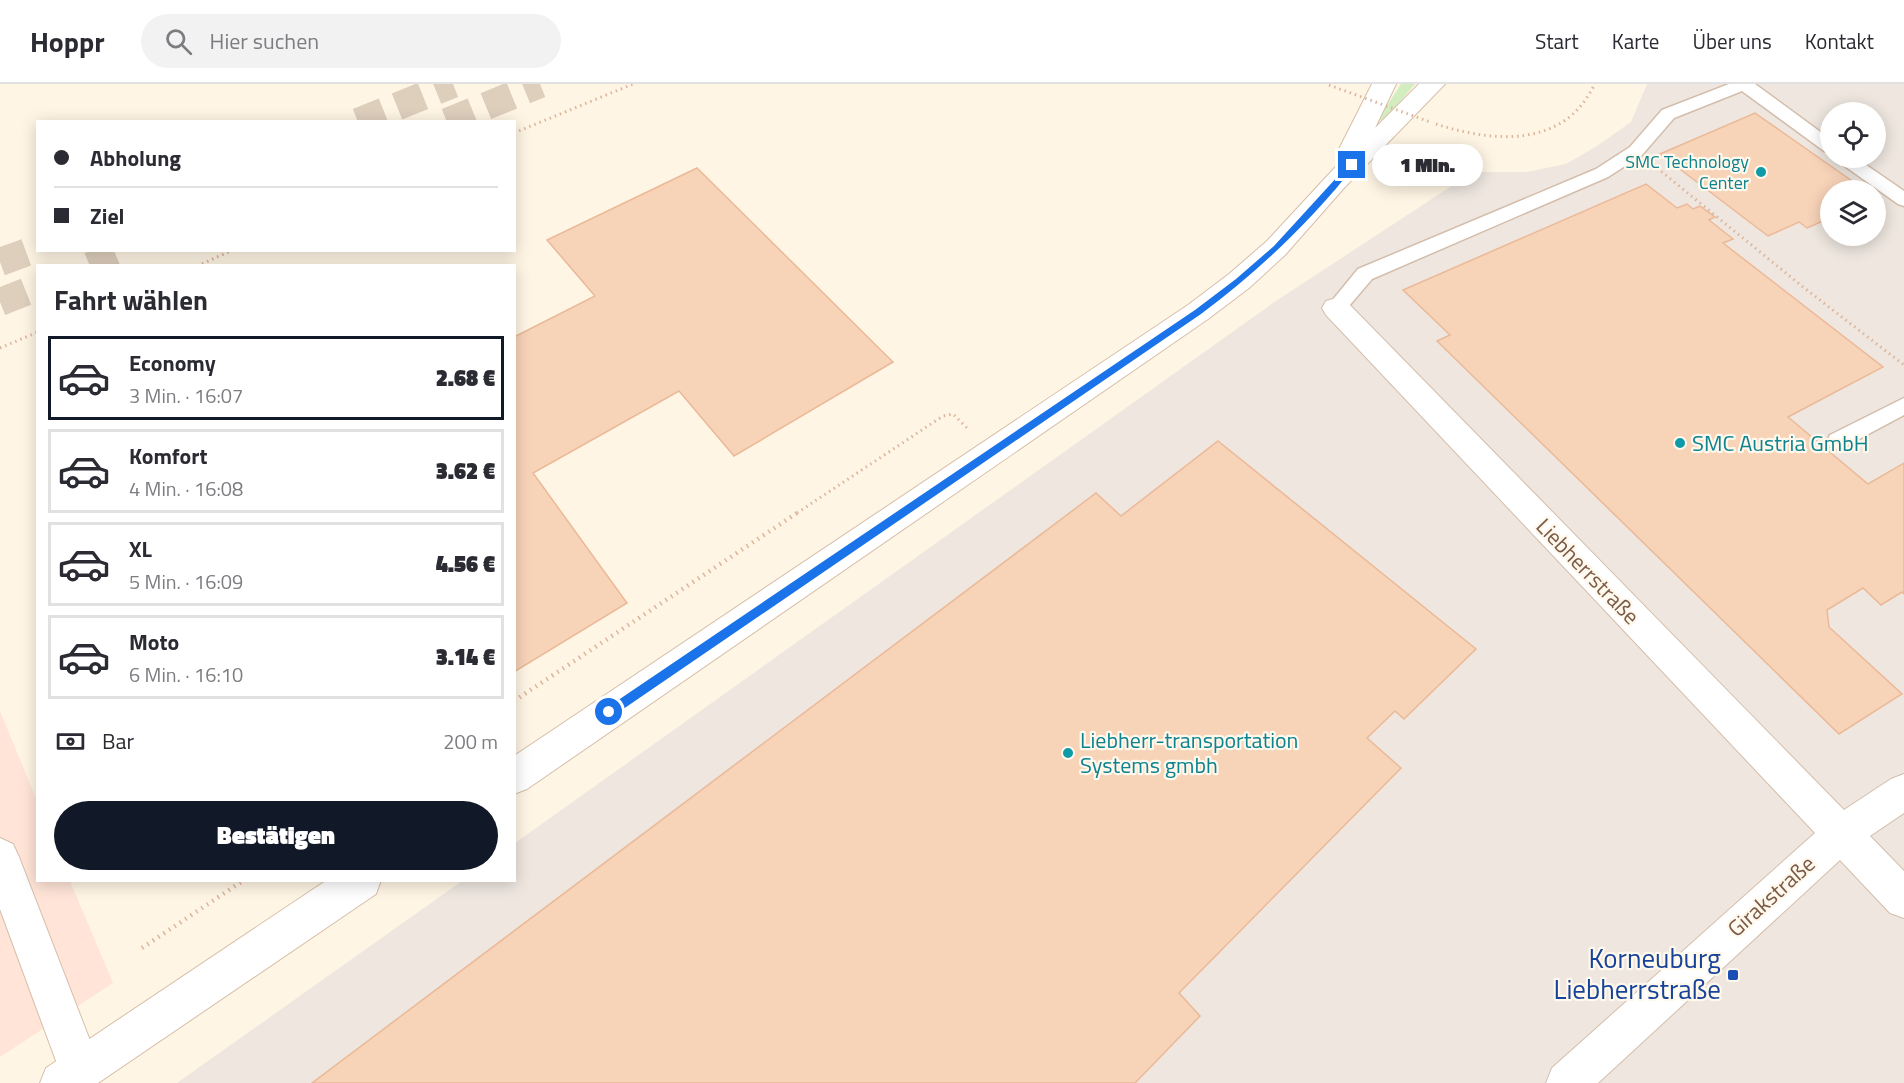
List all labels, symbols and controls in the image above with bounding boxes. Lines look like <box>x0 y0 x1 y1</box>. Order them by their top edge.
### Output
search box <box>141 14 561 68</box>
text: Hoppr <box>30 20 105 63</box>
text: Hier suchen <box>210 24 319 58</box>
icon: search <box>162 25 195 58</box>
text: Start <box>1535 25 1579 57</box>
text: Karte <box>1612 25 1659 57</box>
text: Über uns <box>1692 25 1772 57</box>
text: Kontakt <box>1805 25 1874 57</box>
map controls <box>1820 102 1886 246</box>
button: locate <box>1820 102 1886 168</box>
text: Abholung <box>90 141 181 175</box>
callout: 1 Min. <box>1373 144 1484 186</box>
place label: SMC Technology Center <box>1625 148 1749 196</box>
text: 1 Min. <box>1400 149 1455 180</box>
route end <box>1338 151 1365 178</box>
marker: SMC Technology Center <box>1754 165 1768 179</box>
button: layers <box>1820 180 1886 246</box>
text: Ziel <box>90 199 125 233</box>
text: Fahrt wählen <box>54 279 208 320</box>
text: Economy <box>129 346 216 380</box>
icon: car <box>57 351 111 405</box>
text: 2.68 € <box>436 361 495 395</box>
text: 3 Min. · 16:07 <box>129 380 243 411</box>
place label: SMC Austria GmbH <box>1692 426 1869 460</box>
marker: SMC Austria GmbH <box>1673 436 1687 450</box>
text: Komfort <box>129 439 208 473</box>
icon: car <box>57 444 111 498</box>
text: 3.62 € <box>436 454 495 488</box>
text: 4 Min. · 16:08 <box>129 473 243 504</box>
street label: Liebherrstraße <box>1528 510 1648 632</box>
text: XL <box>129 532 152 566</box>
icon: car <box>57 537 111 591</box>
text: 4.56 € <box>436 547 495 581</box>
text: 5 Min. · 16:09 <box>129 566 243 597</box>
text: Moto <box>129 625 179 659</box>
icon: car <box>57 630 111 684</box>
text: 3.14 € <box>436 640 495 674</box>
text: 6 Min. · 16:10 <box>129 659 243 690</box>
route start <box>595 698 622 725</box>
place label: Liebherr-transportation Systems gmbh <box>1080 723 1298 782</box>
text: Bar <box>102 724 134 758</box>
icon: cash <box>54 725 87 758</box>
text: 200 m <box>443 726 498 757</box>
marker: Liebherr-transportation Systems gmbh <box>1061 746 1075 760</box>
button: Bestätigen <box>54 801 498 870</box>
street label: Girakstraße <box>1720 847 1822 945</box>
place label: Korneuburg Liebherrstraße <box>1553 937 1721 1009</box>
marker: Korneuburg Liebherrstraße <box>1726 968 1740 982</box>

